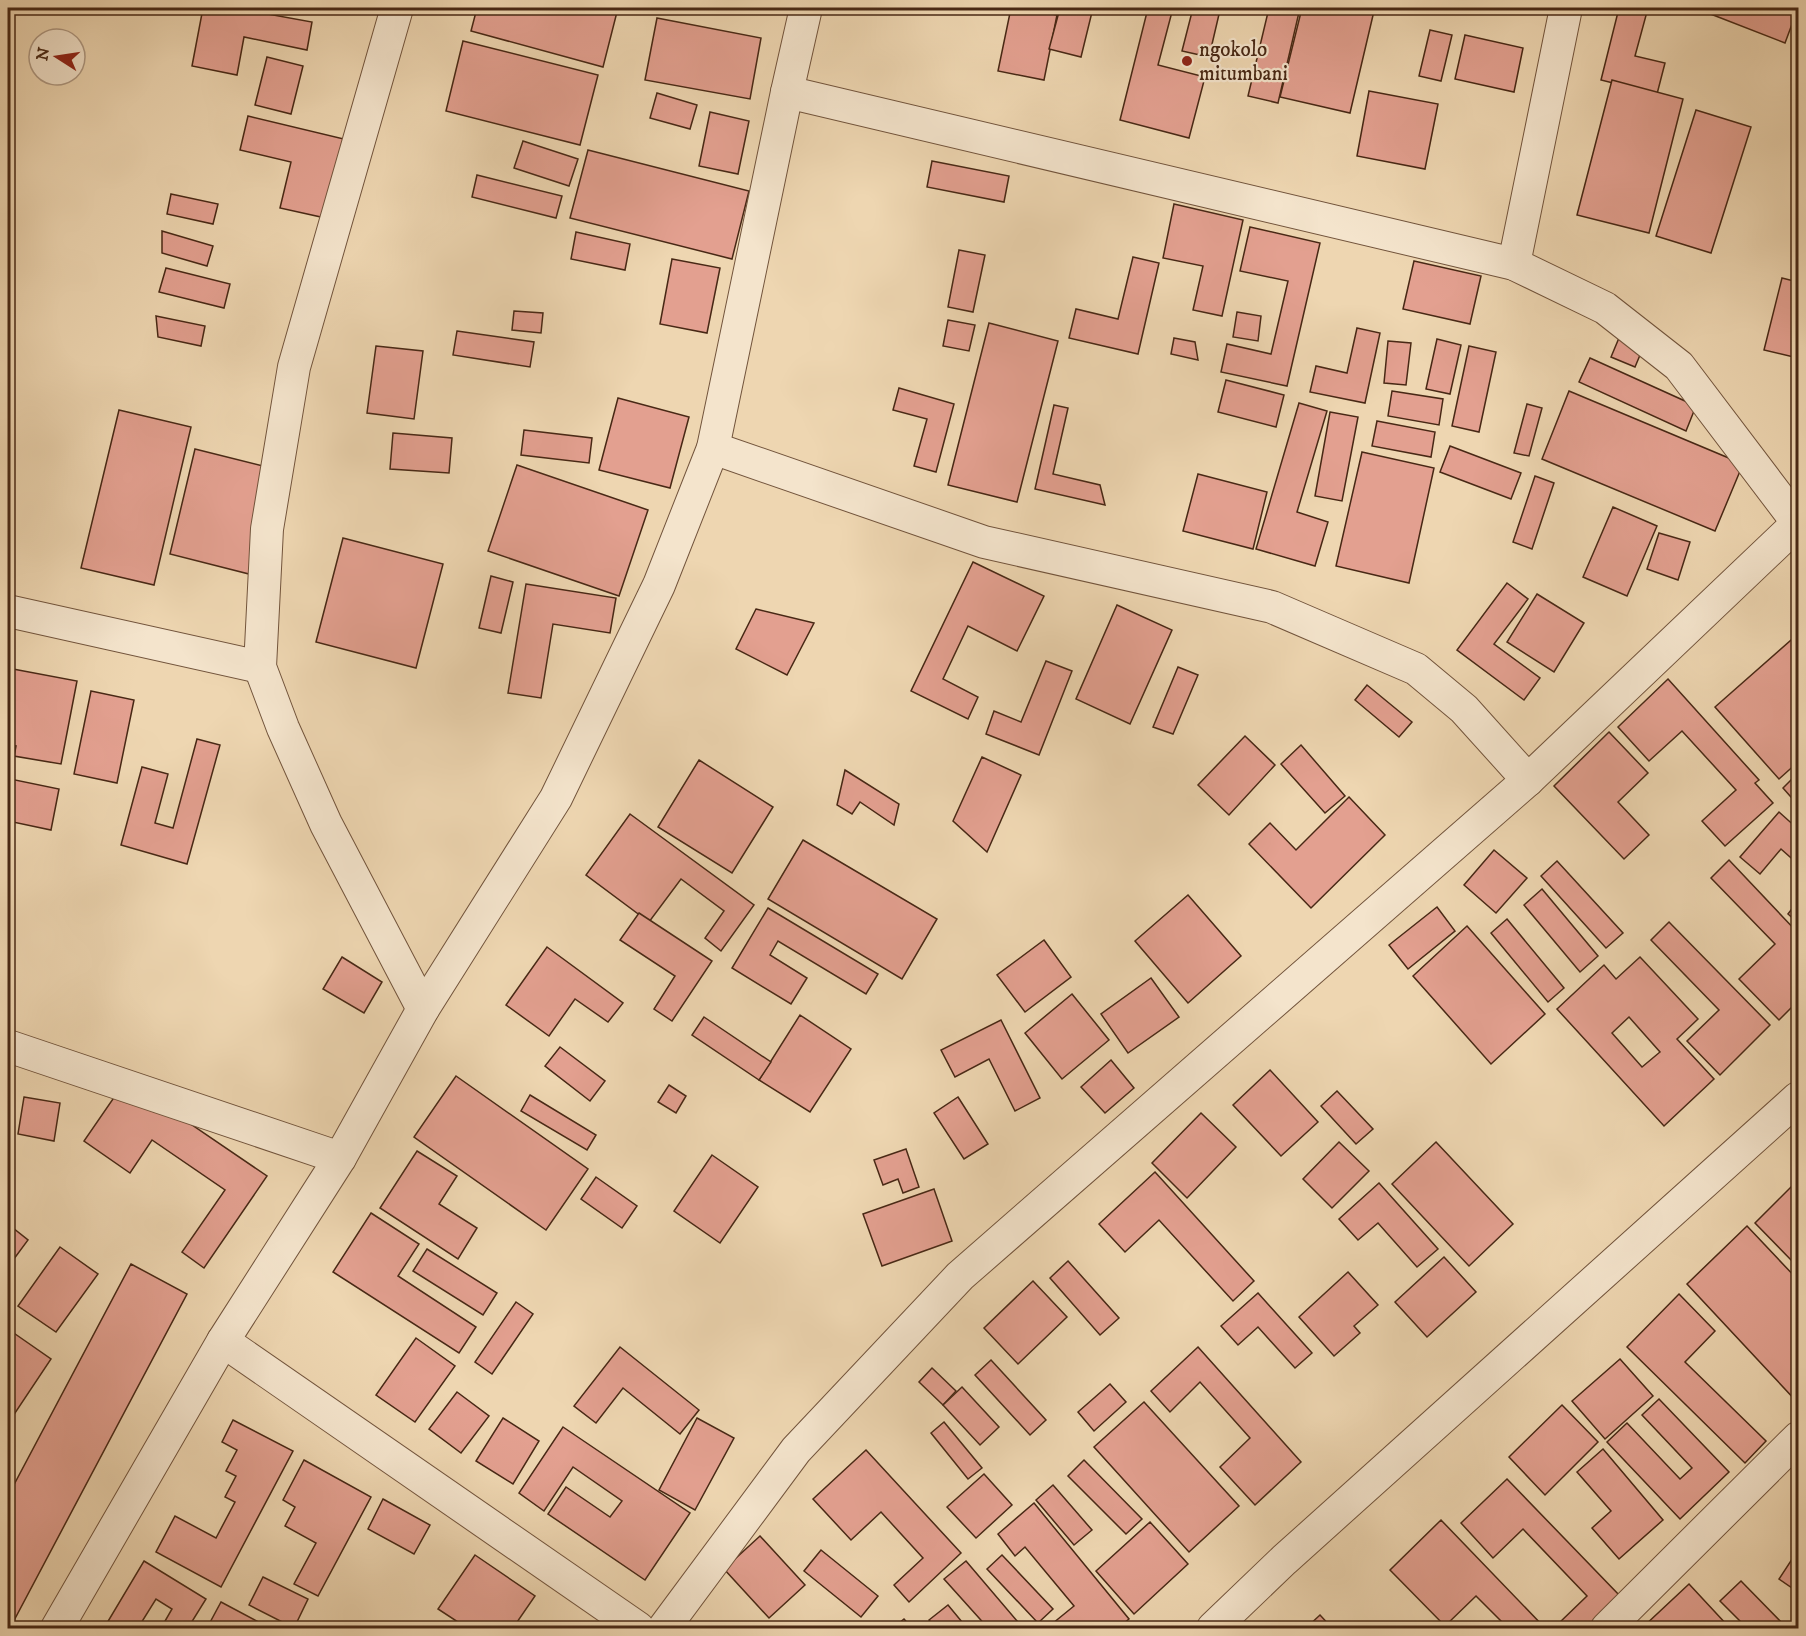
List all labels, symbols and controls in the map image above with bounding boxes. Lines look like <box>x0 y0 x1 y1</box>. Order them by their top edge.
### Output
north arrow <box>27 27 87 87</box>
place label: ngokolo mitumbani <box>1199 37 1288 87</box>
text: N <box>32 46 54 63</box>
marker: ngokolo mitumbani <box>1180 54 1194 68</box>

